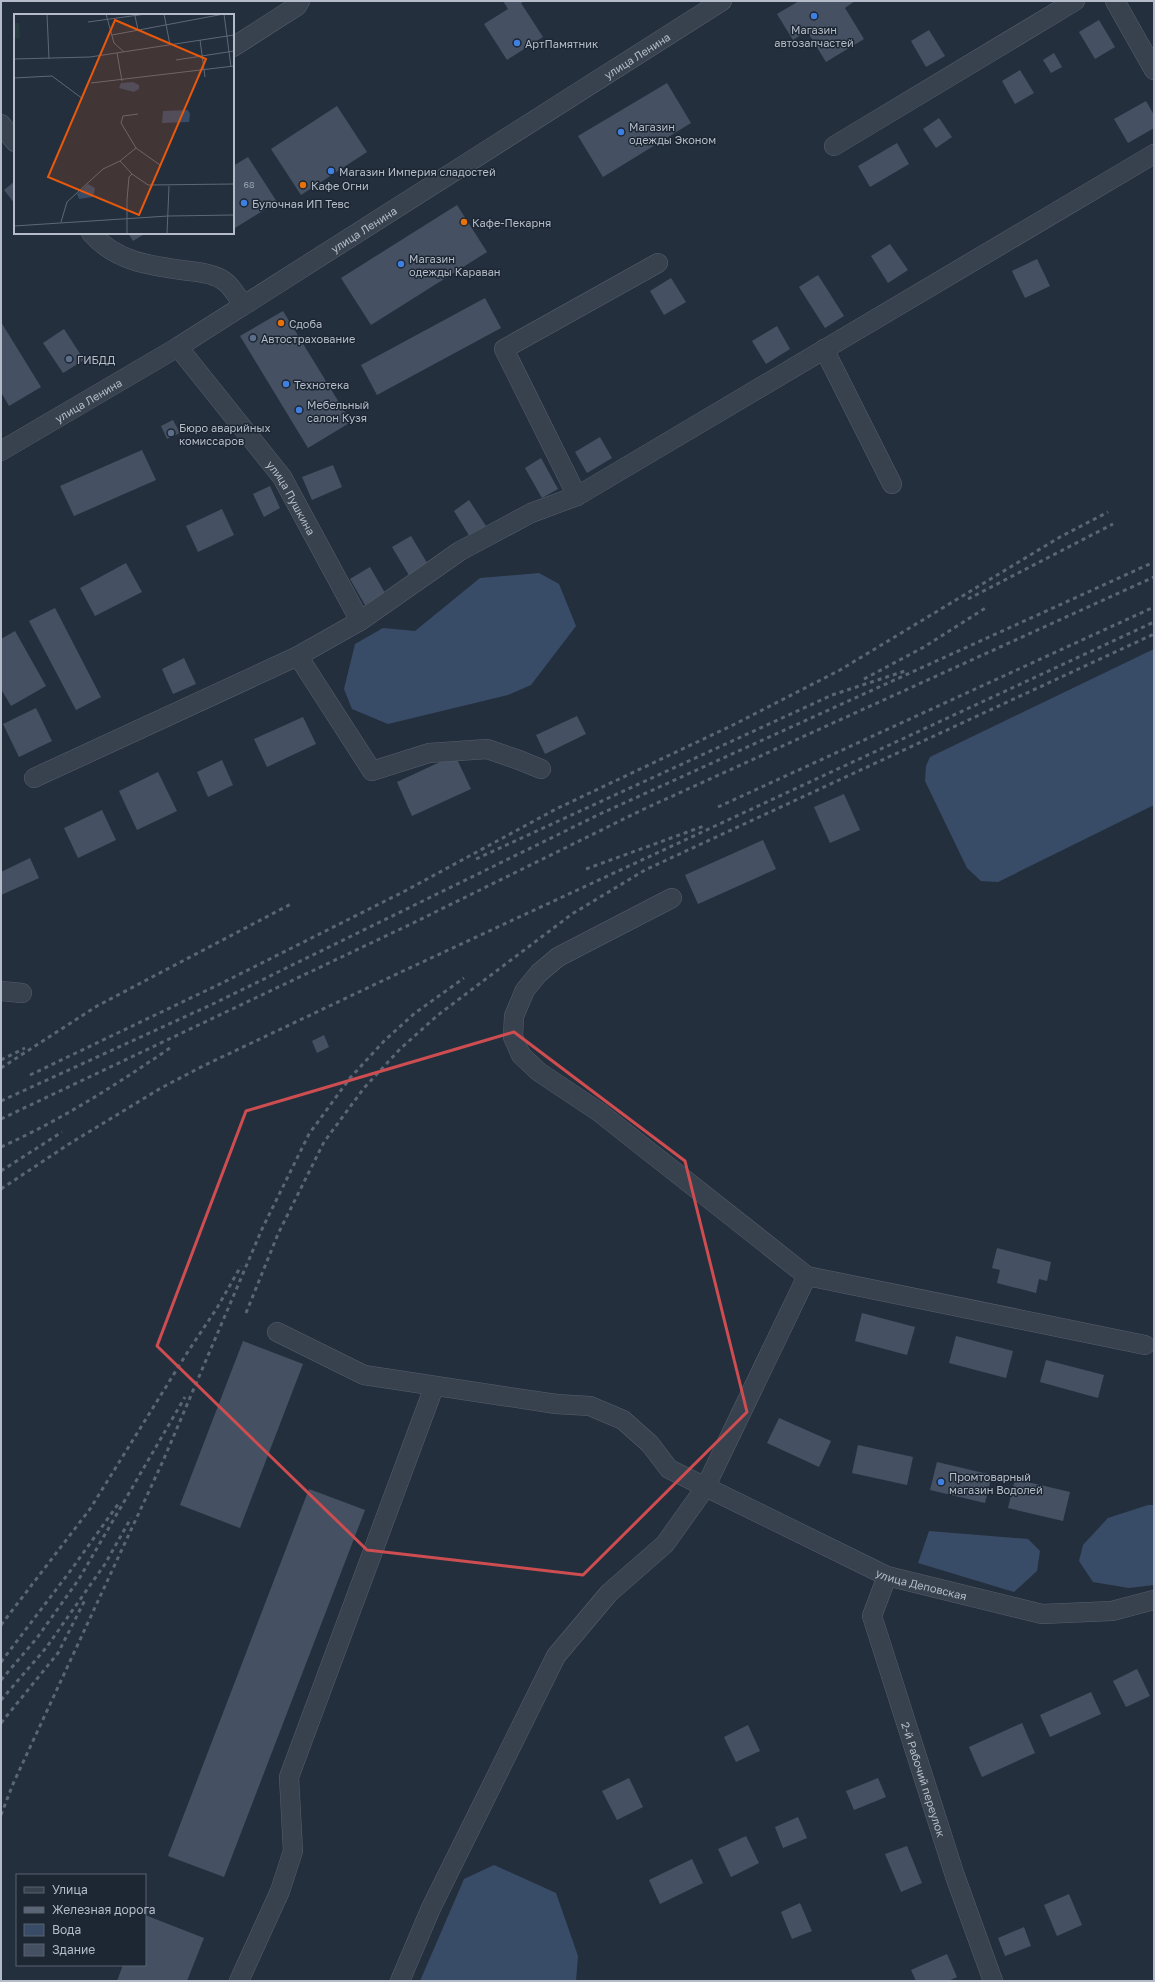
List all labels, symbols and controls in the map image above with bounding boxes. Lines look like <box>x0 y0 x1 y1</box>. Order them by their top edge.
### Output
marker: Магазин автозапчастей <box>809 11 819 21</box>
inset map <box>14 14 234 234</box>
place label: Магазин автозапчастей <box>774 23 854 49</box>
street label: улица Ленина <box>601 29 672 81</box>
place label: АртПамятник <box>525 37 599 50</box>
marker: АртПамятник <box>512 38 522 48</box>
place label: Магазин одежды Эконом <box>629 120 716 146</box>
marker: Магазин одежды Эконом <box>616 127 626 137</box>
place label: Магазин Империя сладостей <box>339 165 496 178</box>
marker: Магазин Империя сладостей <box>326 166 336 176</box>
house number: 68 <box>244 179 254 190</box>
place label: Кафе Огни <box>311 179 369 192</box>
marker: Кафе Огни <box>298 180 308 190</box>
place label: Булочная ИП Тевс <box>252 197 350 210</box>
marker: Булочная ИП Тевс <box>239 198 249 208</box>
street label: улица Ленина <box>328 203 399 255</box>
place label: Кафе-Пекарня <box>472 216 551 229</box>
marker: Кафе-Пекарня <box>459 217 469 227</box>
place label: Магазин одежды Караван <box>409 252 501 278</box>
marker: Магазин одежды Караван <box>396 259 406 269</box>
place label: Сдоба <box>289 317 322 330</box>
marker: Сдоба <box>276 318 286 328</box>
place label: Автострахование <box>261 332 355 345</box>
marker: Автострахование <box>248 333 258 343</box>
place label: ГИБДД <box>77 353 115 366</box>
marker: ГИБДД <box>64 354 74 364</box>
street label: улица Ленина <box>52 375 124 425</box>
place label: Технотека <box>294 378 349 391</box>
marker: Технотека <box>281 379 291 389</box>
place label: Мебельный салон Кузя <box>307 398 369 424</box>
marker: Мебельный салон Кузя <box>294 405 304 415</box>
place label: Бюро аварийных комиссаров <box>179 421 271 447</box>
marker: Бюро аварийных комиссаров <box>166 428 176 438</box>
street label: улица Пушкина <box>265 458 319 537</box>
place label: Промтоварный магазин Водолей <box>949 1470 1043 1496</box>
marker: Промтоварный магазин Водолей <box>936 1477 946 1487</box>
street label: улица Деповская <box>874 1565 968 1602</box>
street label: 2-й Рабочий переулок <box>900 1720 949 1839</box>
legend <box>16 1874 146 1966</box>
text: Улица <box>52 1882 88 1897</box>
text: Железная дорога <box>52 1902 155 1917</box>
text: Вода <box>52 1922 81 1937</box>
text: Здание <box>52 1942 95 1957</box>

